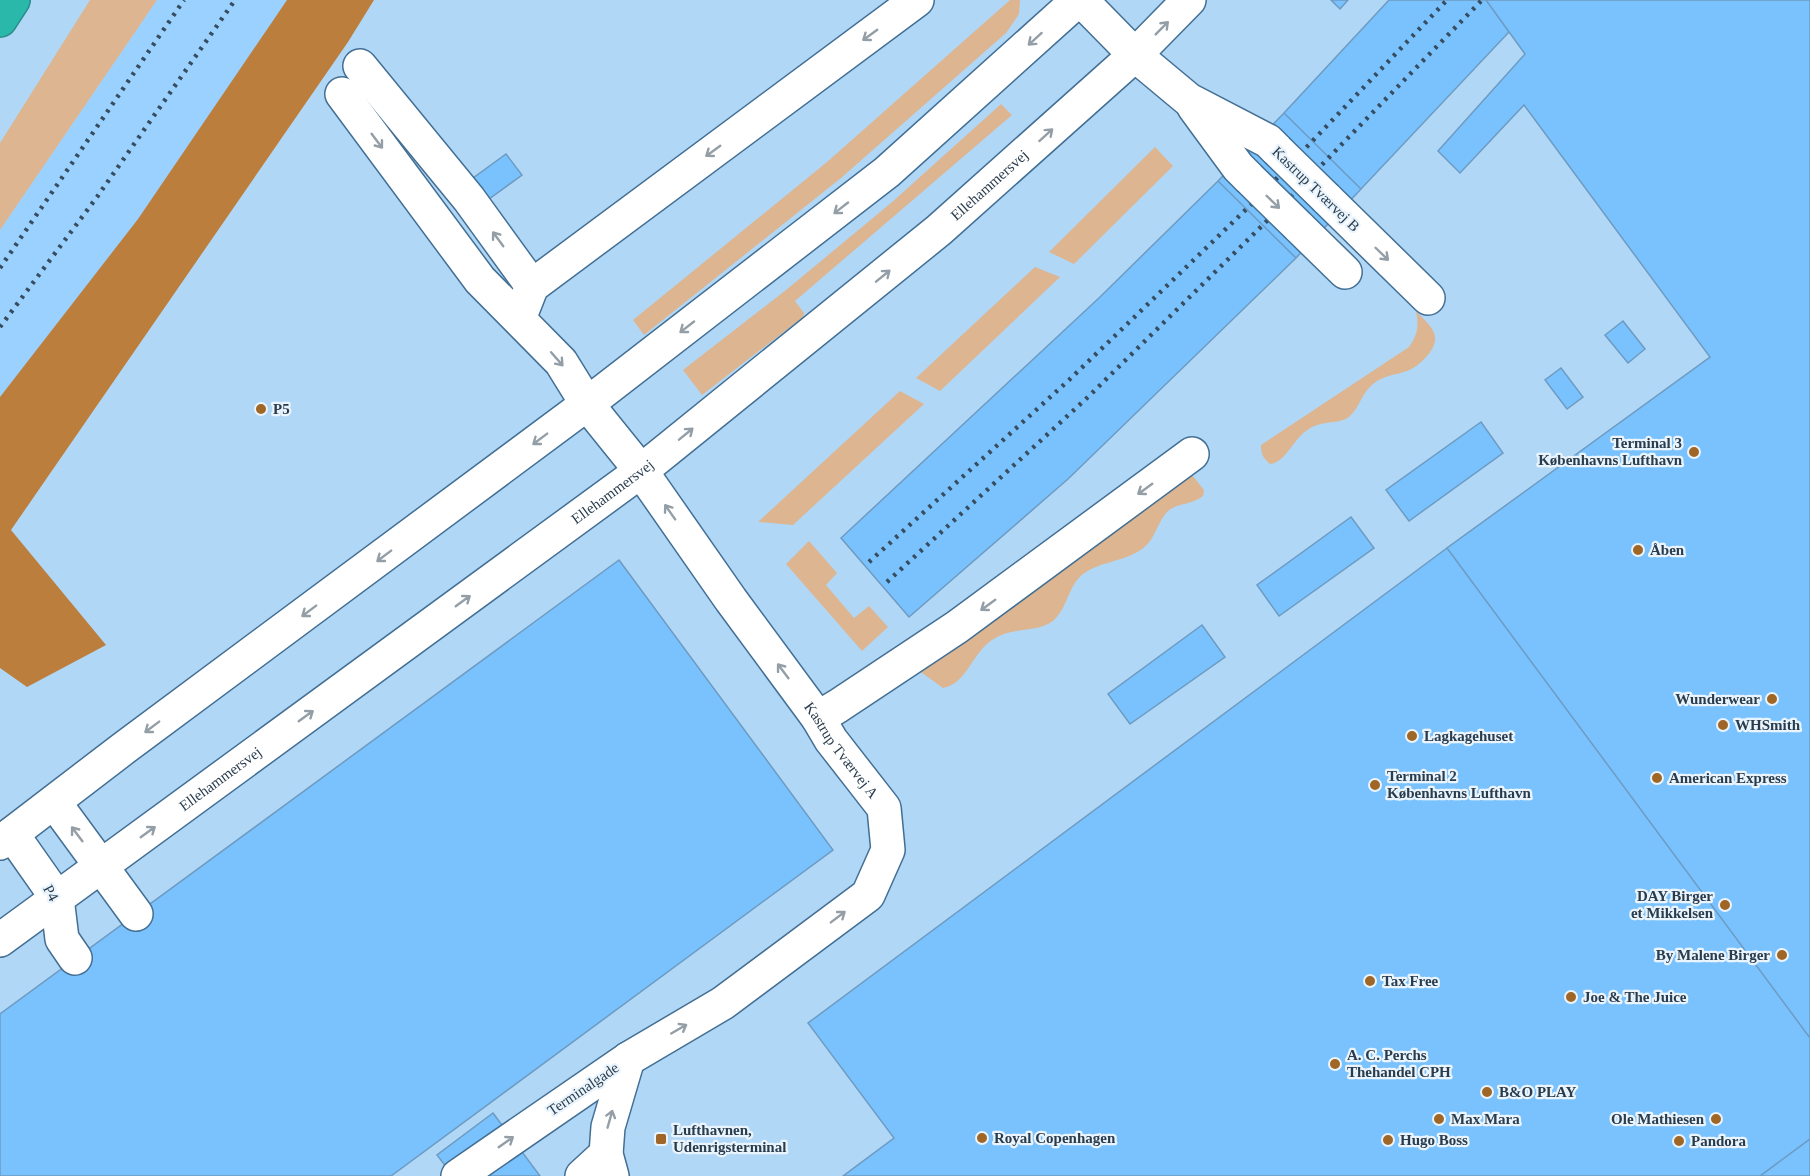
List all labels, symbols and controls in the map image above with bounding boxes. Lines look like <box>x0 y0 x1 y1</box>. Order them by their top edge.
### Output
one-way arrow <box>1155 20 1170 35</box>
one-way arrow <box>863 29 879 41</box>
one-way arrow <box>1028 32 1043 46</box>
one-way arrow <box>1038 128 1053 142</box>
one-way arrow <box>371 133 383 149</box>
street label: Kastrup Tværvej B <box>1269 143 1363 235</box>
one-way arrow <box>706 144 722 157</box>
street label: Ellehammersvej <box>948 147 1031 224</box>
one-way arrow <box>1266 195 1281 209</box>
one-way arrow <box>833 201 849 214</box>
one-way arrow <box>492 231 505 247</box>
one-way arrow <box>1375 246 1390 261</box>
one-way arrow <box>875 269 891 282</box>
one-way arrow <box>679 320 695 333</box>
one-way arrow <box>550 351 564 366</box>
place label: P5 <box>273 401 290 417</box>
marker: P5 <box>254 402 268 416</box>
one-way arrow <box>678 427 693 441</box>
one-way arrow <box>533 433 549 445</box>
place label: Terminal 3 Københavns Lufthavn <box>1538 435 1683 468</box>
marker: Terminal 3 Københavns Lufthavn <box>1687 445 1701 459</box>
street label: Ellehammersvej <box>568 456 657 527</box>
one-way arrow <box>1138 482 1154 495</box>
one-way arrow <box>664 505 676 521</box>
place label: Åben <box>1650 542 1685 558</box>
marker: Åben <box>1631 543 1645 557</box>
one-way arrow <box>376 549 392 562</box>
one-way arrow <box>455 595 471 608</box>
one-way arrow <box>981 598 997 611</box>
one-way arrow <box>301 605 317 618</box>
one-way arrow <box>777 663 789 679</box>
place label: Wunderwear <box>1675 691 1760 707</box>
marker: Wunderwear <box>1765 692 1779 706</box>
street label: Kastrup Tværvej A <box>801 699 881 802</box>
one-way arrow <box>297 710 313 723</box>
place label: WHSmith <box>1735 717 1801 733</box>
marker: WHSmith <box>1716 718 1730 732</box>
one-way arrow <box>144 721 160 734</box>
place label: Lagkagehuset <box>1424 728 1513 744</box>
marker: Lagkagehuset <box>1405 729 1419 743</box>
street label: Ellehammersvej <box>176 744 264 814</box>
place label: Terminal 2 Københavns Lufthavn <box>1387 768 1531 801</box>
place label: American Express <box>1669 770 1787 786</box>
marker: American Express <box>1650 771 1664 785</box>
marker: Terminal 2 Københavns Lufthavn <box>1368 778 1382 792</box>
one-way arrow <box>140 825 156 838</box>
one-way arrow <box>71 826 84 842</box>
street label: P4 <box>40 882 62 904</box>
place label: DAY Birger et Mikkelsen <box>1631 888 1714 921</box>
marker: DAY Birger et Mikkelsen <box>1718 898 1732 912</box>
one-way arrow <box>830 910 846 923</box>
place label: By Malene Birger <box>1656 947 1770 963</box>
marker: By Malene Birger <box>1775 948 1789 962</box>
place label: Tax Free <box>1382 973 1439 989</box>
marker: Tax Free <box>1363 974 1377 988</box>
place label: Joe & The Juice <box>1583 989 1687 1005</box>
marker: Joe & The Juice <box>1564 990 1578 1004</box>
one-way arrow <box>670 1023 687 1035</box>
place label: A. C. Perchs Thehandel CPH <box>1347 1047 1451 1080</box>
marker: A. C. Perchs Thehandel CPH <box>1328 1057 1342 1071</box>
street label: Terminalgade <box>544 1059 622 1119</box>
place label: B&O PLAY <box>1499 1084 1577 1100</box>
marker: B&O PLAY <box>1480 1085 1494 1099</box>
one-way arrow <box>605 1110 616 1129</box>
place label: Max Mara <box>1451 1111 1520 1127</box>
place label: Ole Mathiesen <box>1611 1111 1705 1127</box>
marker: Max Mara <box>1432 1112 1446 1126</box>
marker: Ole Mathiesen <box>1709 1112 1723 1126</box>
place label: Lufthavnen, Udenrigsterminal <box>673 1122 786 1155</box>
place label: Royal Copenhagen <box>994 1130 1116 1146</box>
marker: Royal Copenhagen <box>975 1131 989 1145</box>
marker: Lufthavnen, Udenrigsterminal <box>654 1132 668 1146</box>
place label: Hugo Boss <box>1400 1132 1468 1148</box>
marker: Hugo Boss <box>1381 1133 1395 1147</box>
place label: Pandora <box>1691 1133 1747 1149</box>
marker: Pandora <box>1672 1134 1686 1148</box>
one-way arrow <box>497 1136 513 1148</box>

